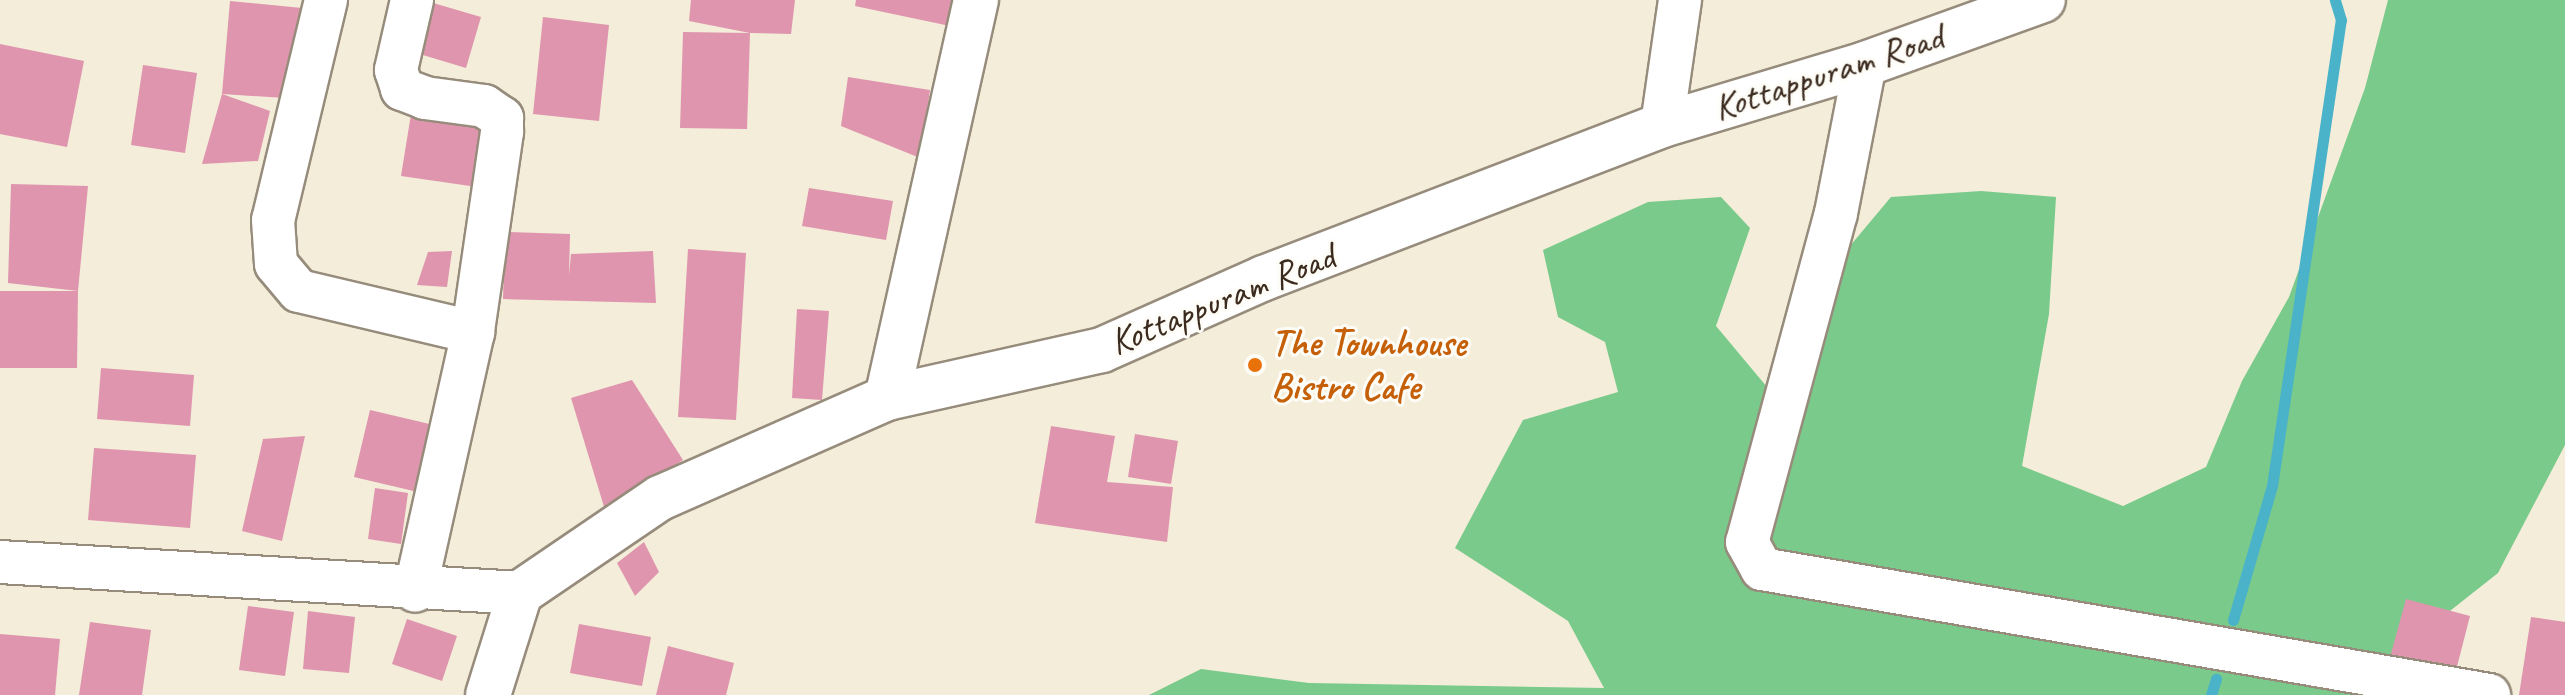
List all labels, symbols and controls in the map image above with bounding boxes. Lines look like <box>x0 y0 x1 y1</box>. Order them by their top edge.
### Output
street label: Kottappuram Road <box>1708 14 1948 130</box>
street label: Kottappuram Road <box>1103 233 1341 365</box>
place label: The Townhouse Bistro Cafe <box>1271 320 1465 410</box>
marker: The Townhouse Bistro Cafe <box>1246 356 1264 374</box>

